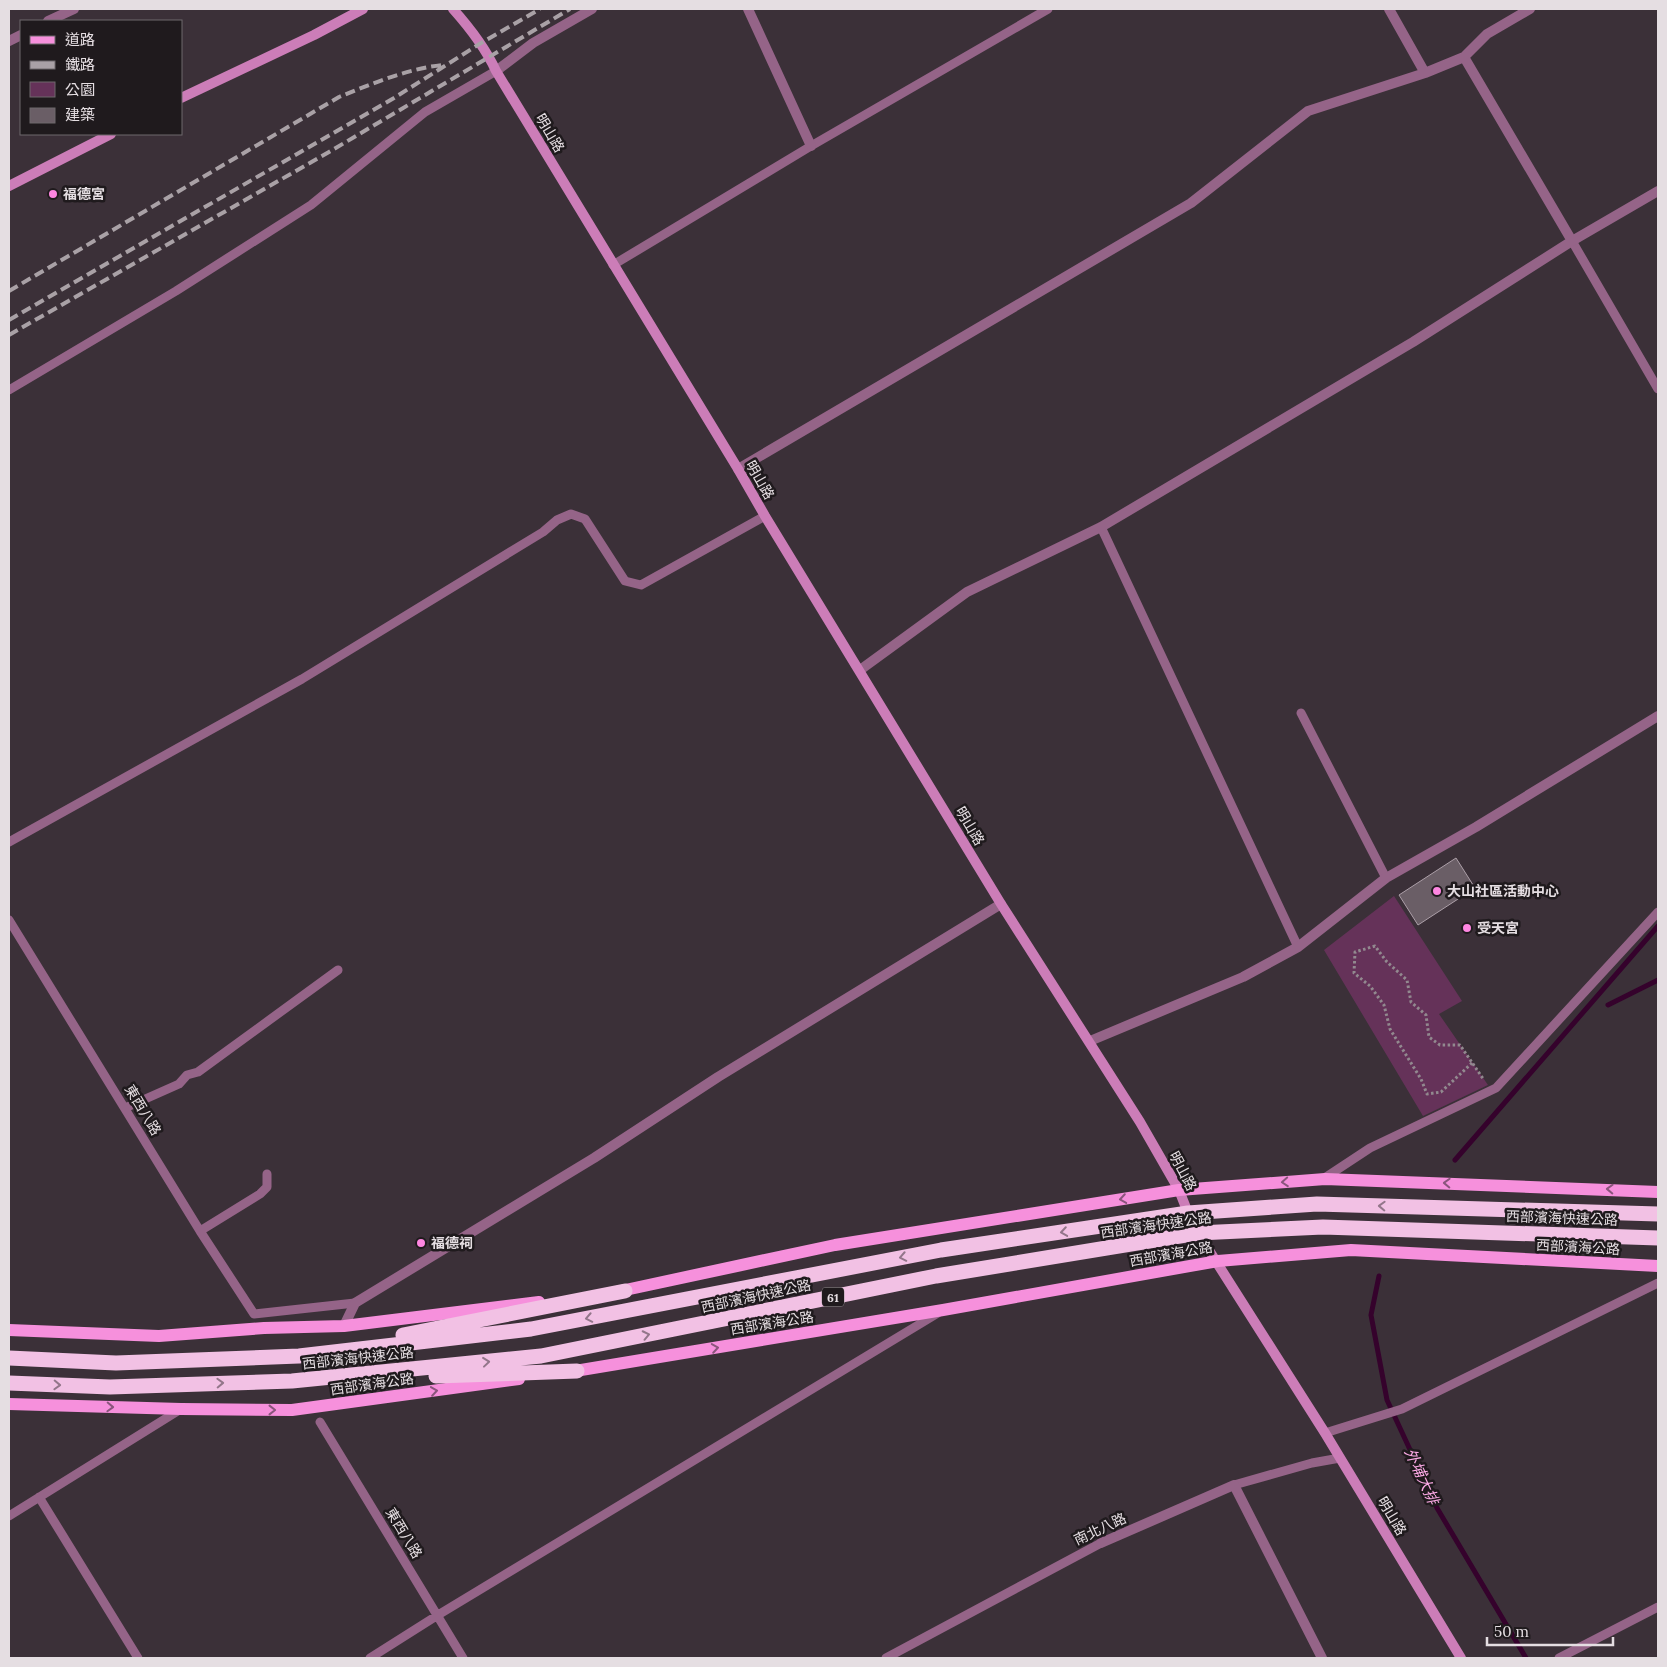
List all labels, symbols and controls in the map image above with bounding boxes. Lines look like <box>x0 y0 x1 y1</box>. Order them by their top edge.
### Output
legend <box>20 20 182 135</box>
text: 道路 <box>65 30 95 49</box>
text: 鐵路 <box>65 55 95 74</box>
text: 公園 <box>65 80 95 99</box>
text: 建築 <box>65 105 95 124</box>
street label: 明山路 <box>531 110 569 156</box>
place label: 福德宮 <box>63 185 105 203</box>
marker: 福德宮 <box>47 188 59 200</box>
street label: 明山路 <box>742 457 778 503</box>
street label: 明山路 <box>951 803 989 849</box>
place label: 大山社區活動中心 <box>1447 882 1559 900</box>
marker: 大山社區活動中心 <box>1431 885 1443 897</box>
place label: 受天宮 <box>1477 919 1519 937</box>
marker: 受天宮 <box>1461 922 1473 934</box>
street label: 東西八路 <box>121 1081 165 1139</box>
street label: 明山路 <box>1165 1148 1201 1194</box>
one-way arrow <box>1281 1176 1289 1187</box>
one-way arrow <box>1443 1178 1451 1189</box>
one-way arrow <box>1605 1184 1613 1195</box>
one-way arrow <box>1119 1193 1128 1203</box>
one-way arrow <box>1378 1200 1386 1211</box>
street label: 西部濱海快速公路 <box>1506 1207 1618 1229</box>
street label: 西部濱海快速公路 <box>1099 1208 1213 1242</box>
one-way arrow <box>1060 1226 1068 1236</box>
place label: 福德祠 <box>431 1234 473 1252</box>
street label: 西部濱海公路 <box>1536 1236 1620 1258</box>
marker: 福德祠 <box>415 1237 427 1249</box>
street label: 西部濱海公路 <box>1128 1238 1214 1270</box>
one-way arrow <box>899 1252 908 1262</box>
street label: 西部濱海快速公路 <box>699 1276 813 1316</box>
road number: 61 <box>822 1288 844 1306</box>
street label: 西部濱海公路 <box>729 1308 815 1338</box>
one-way arrow <box>585 1312 594 1323</box>
one-way arrow <box>642 1330 651 1341</box>
street label: 西部濱海快速公路 <box>301 1343 415 1373</box>
one-way arrow <box>712 1343 720 1354</box>
one-way arrow <box>483 1357 491 1368</box>
street label: 西部濱海公路 <box>329 1369 415 1399</box>
one-way arrow <box>216 1378 224 1389</box>
one-way arrow <box>54 1380 62 1390</box>
one-way arrow <box>429 1386 438 1396</box>
one-way arrow <box>106 1402 114 1412</box>
one-way arrow <box>269 1405 277 1415</box>
water label: 外埔大排 <box>1401 1445 1444 1509</box>
street label: 明山路 <box>1373 1493 1411 1539</box>
street label: 東西八路 <box>382 1504 426 1562</box>
street label: 南北八路 <box>1071 1509 1129 1549</box>
scale bar <box>1487 1614 1613 1646</box>
text: 50 m <box>1494 1622 1529 1641</box>

